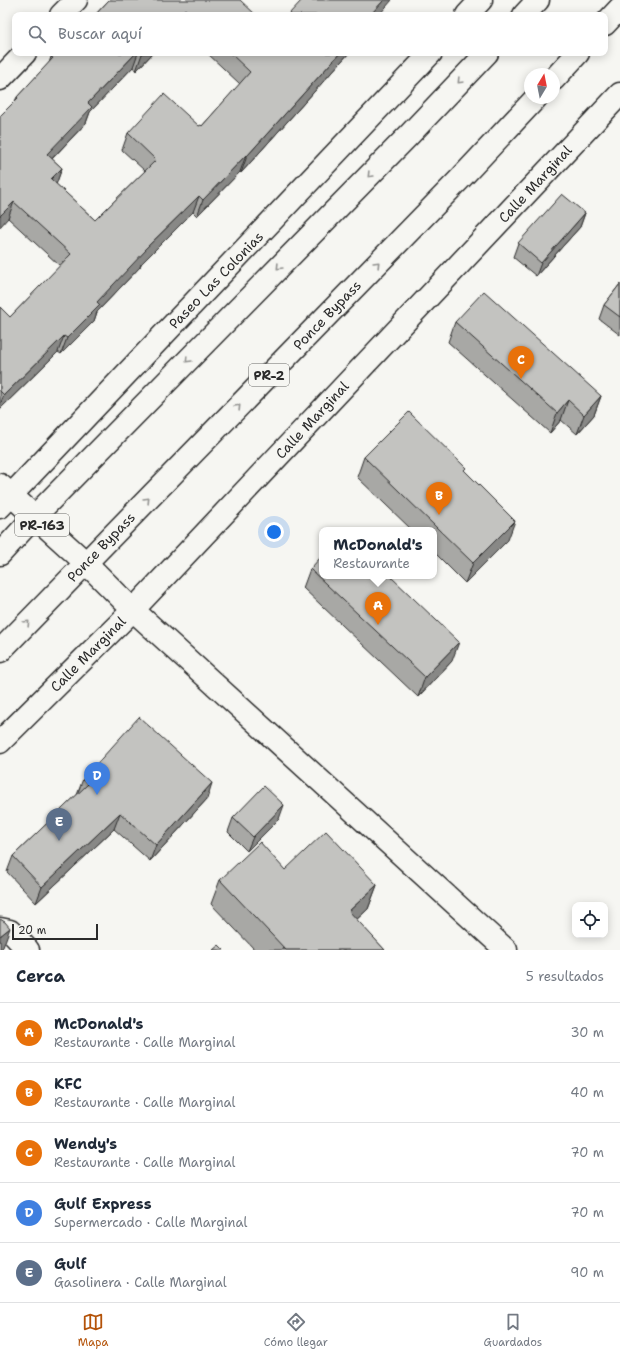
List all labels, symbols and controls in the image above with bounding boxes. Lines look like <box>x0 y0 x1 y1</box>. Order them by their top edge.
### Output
search box <box>12 12 608 56</box>
icon: search <box>26 23 48 45</box>
text: Buscar aquí <box>58 24 142 44</box>
north arrow <box>524 68 560 104</box>
one-way arrow <box>458 76 465 84</box>
street label: Calle Marginal <box>494 141 576 227</box>
one-way arrow <box>367 170 375 178</box>
street label: Paseo Las Colonias <box>165 227 267 333</box>
one-way arrow <box>373 261 380 269</box>
one-way arrow <box>276 262 284 270</box>
street label: Ponce Bypass <box>289 276 365 354</box>
pin: C <box>508 346 534 379</box>
one-way arrow <box>185 355 193 363</box>
road number: PR-2 <box>249 364 289 386</box>
street label: Calle Marginal <box>271 377 353 463</box>
one-way arrow <box>233 404 241 412</box>
pin: B <box>426 482 452 515</box>
one-way arrow <box>142 497 150 505</box>
street label: Ponce Bypass <box>63 508 139 586</box>
road number: PR-163 <box>15 514 69 536</box>
your location <box>264 522 284 542</box>
popup <box>319 527 437 579</box>
text: McDonald's <box>333 535 423 555</box>
text: Restaurante <box>333 555 410 572</box>
pin: A <box>365 592 391 625</box>
street label: Calle Marginal <box>46 612 130 696</box>
one-way arrow <box>22 620 30 628</box>
pin: D <box>84 762 110 795</box>
pin: E <box>46 808 72 841</box>
map controls <box>572 902 608 938</box>
button: locate <box>572 902 608 938</box>
scale bar <box>12 922 98 941</box>
text: 20 m <box>18 923 46 938</box>
text: Cerca <box>16 965 65 987</box>
text: 5 resultados <box>526 968 604 985</box>
text: McDonald's <box>54 1014 144 1034</box>
text: A <box>24 1024 34 1041</box>
text: 30 m <box>570 1024 604 1041</box>
text: Restaurante · Calle Marginal <box>54 1034 236 1051</box>
text: KFC <box>54 1074 82 1094</box>
text: B <box>25 1084 33 1101</box>
text: 40 m <box>570 1084 604 1101</box>
text: Restaurante · Calle Marginal <box>54 1094 236 1111</box>
text: Wendy's <box>54 1134 117 1154</box>
text: C <box>25 1144 33 1161</box>
text: 70 m <box>570 1144 604 1161</box>
text: Restaurante · Calle Marginal <box>54 1154 236 1171</box>
text: Gulf Express <box>54 1194 152 1214</box>
text: D <box>24 1204 34 1221</box>
text: 70 m <box>570 1204 604 1221</box>
text: Supermercado · Calle Marginal <box>54 1214 247 1231</box>
text: Gulf <box>54 1254 87 1274</box>
text: E <box>25 1264 33 1281</box>
text: 90 m <box>570 1264 604 1281</box>
text: Gasolinera · Calle Marginal <box>54 1274 227 1291</box>
tab: Mapa <box>78 1311 108 1350</box>
tab: Cómo llegar <box>264 1311 328 1350</box>
tab: Guardados <box>484 1311 542 1350</box>

